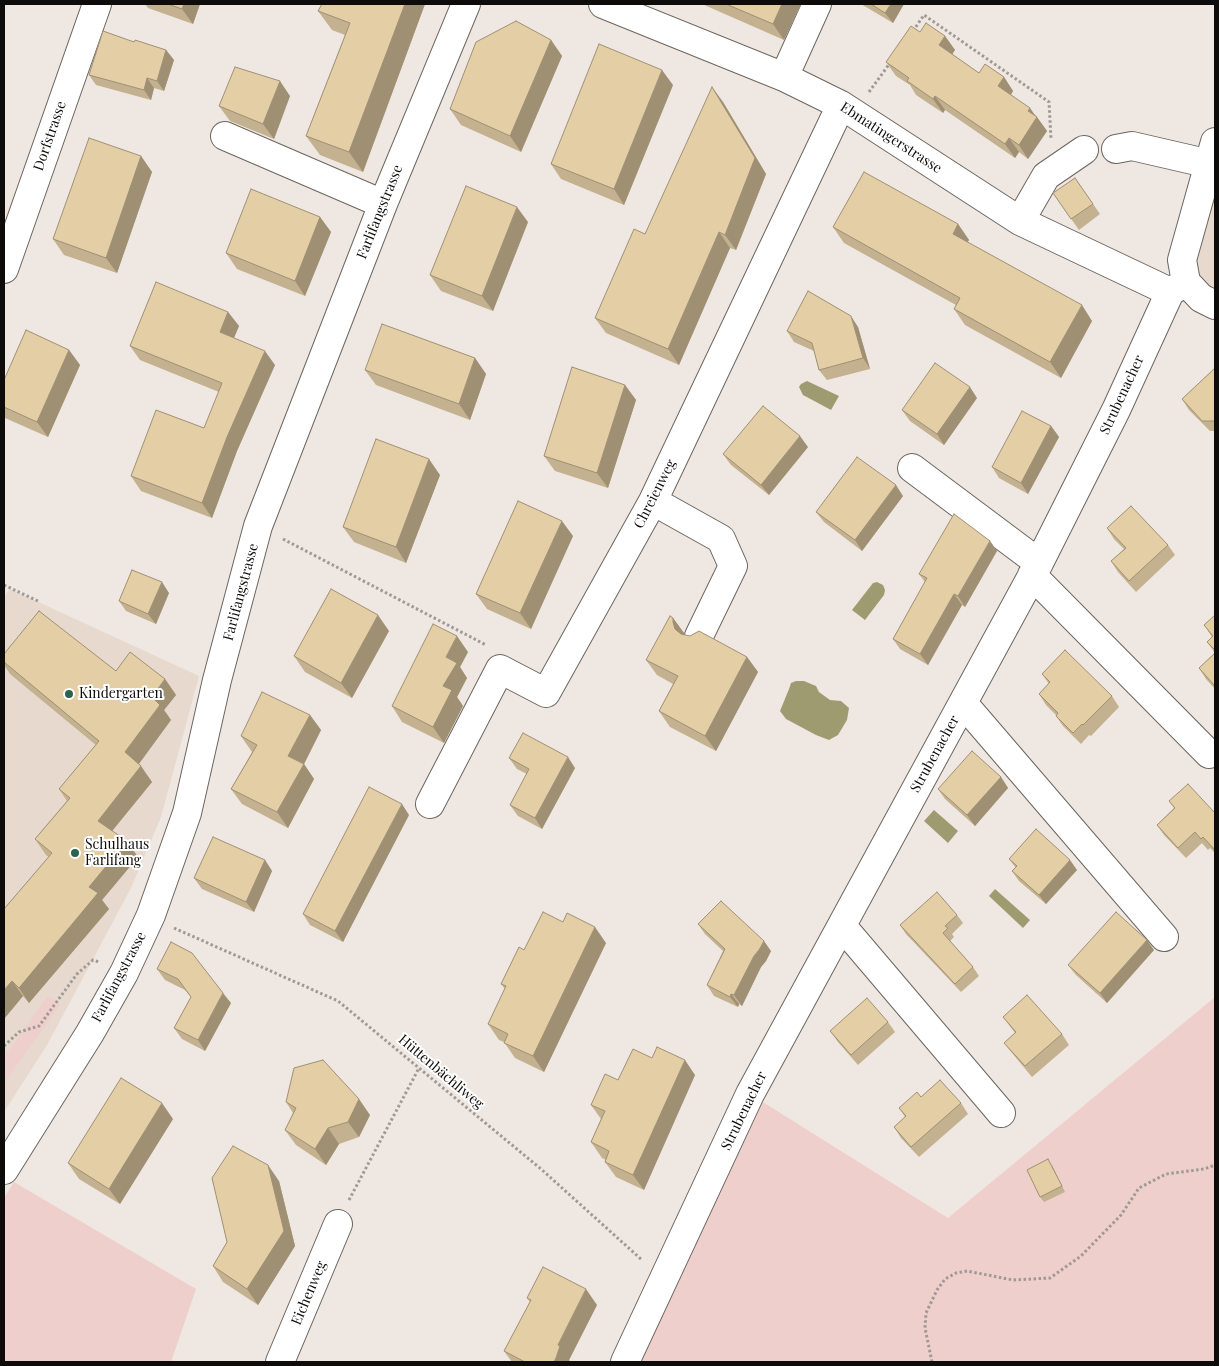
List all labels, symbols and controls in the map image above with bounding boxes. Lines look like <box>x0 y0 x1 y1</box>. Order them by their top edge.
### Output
street label: Dorfstrasse <box>30 99 70 173</box>
street label: Ebmatingerstrasse <box>837 99 945 177</box>
street label: Farlifangstrasse <box>353 163 407 261</box>
street label: Strubenacher <box>1096 353 1148 437</box>
street label: Chreienweg <box>630 457 680 531</box>
street label: Farlifangstrasse <box>220 542 262 642</box>
place label: Kindergarten <box>79 686 163 702</box>
marker: Kindergarten <box>63 688 75 700</box>
street label: Strubenacher <box>907 713 963 795</box>
place label: Schulhaus Farlifang <box>85 837 149 870</box>
marker: Schulhaus Farlifang <box>69 847 81 859</box>
street label: Farlifangstrasse <box>88 929 150 1025</box>
street label: Hüttenbächliweg <box>395 1031 487 1113</box>
street label: Strubenacher <box>718 1069 770 1153</box>
street label: Eichenweg <box>288 1258 330 1328</box>

